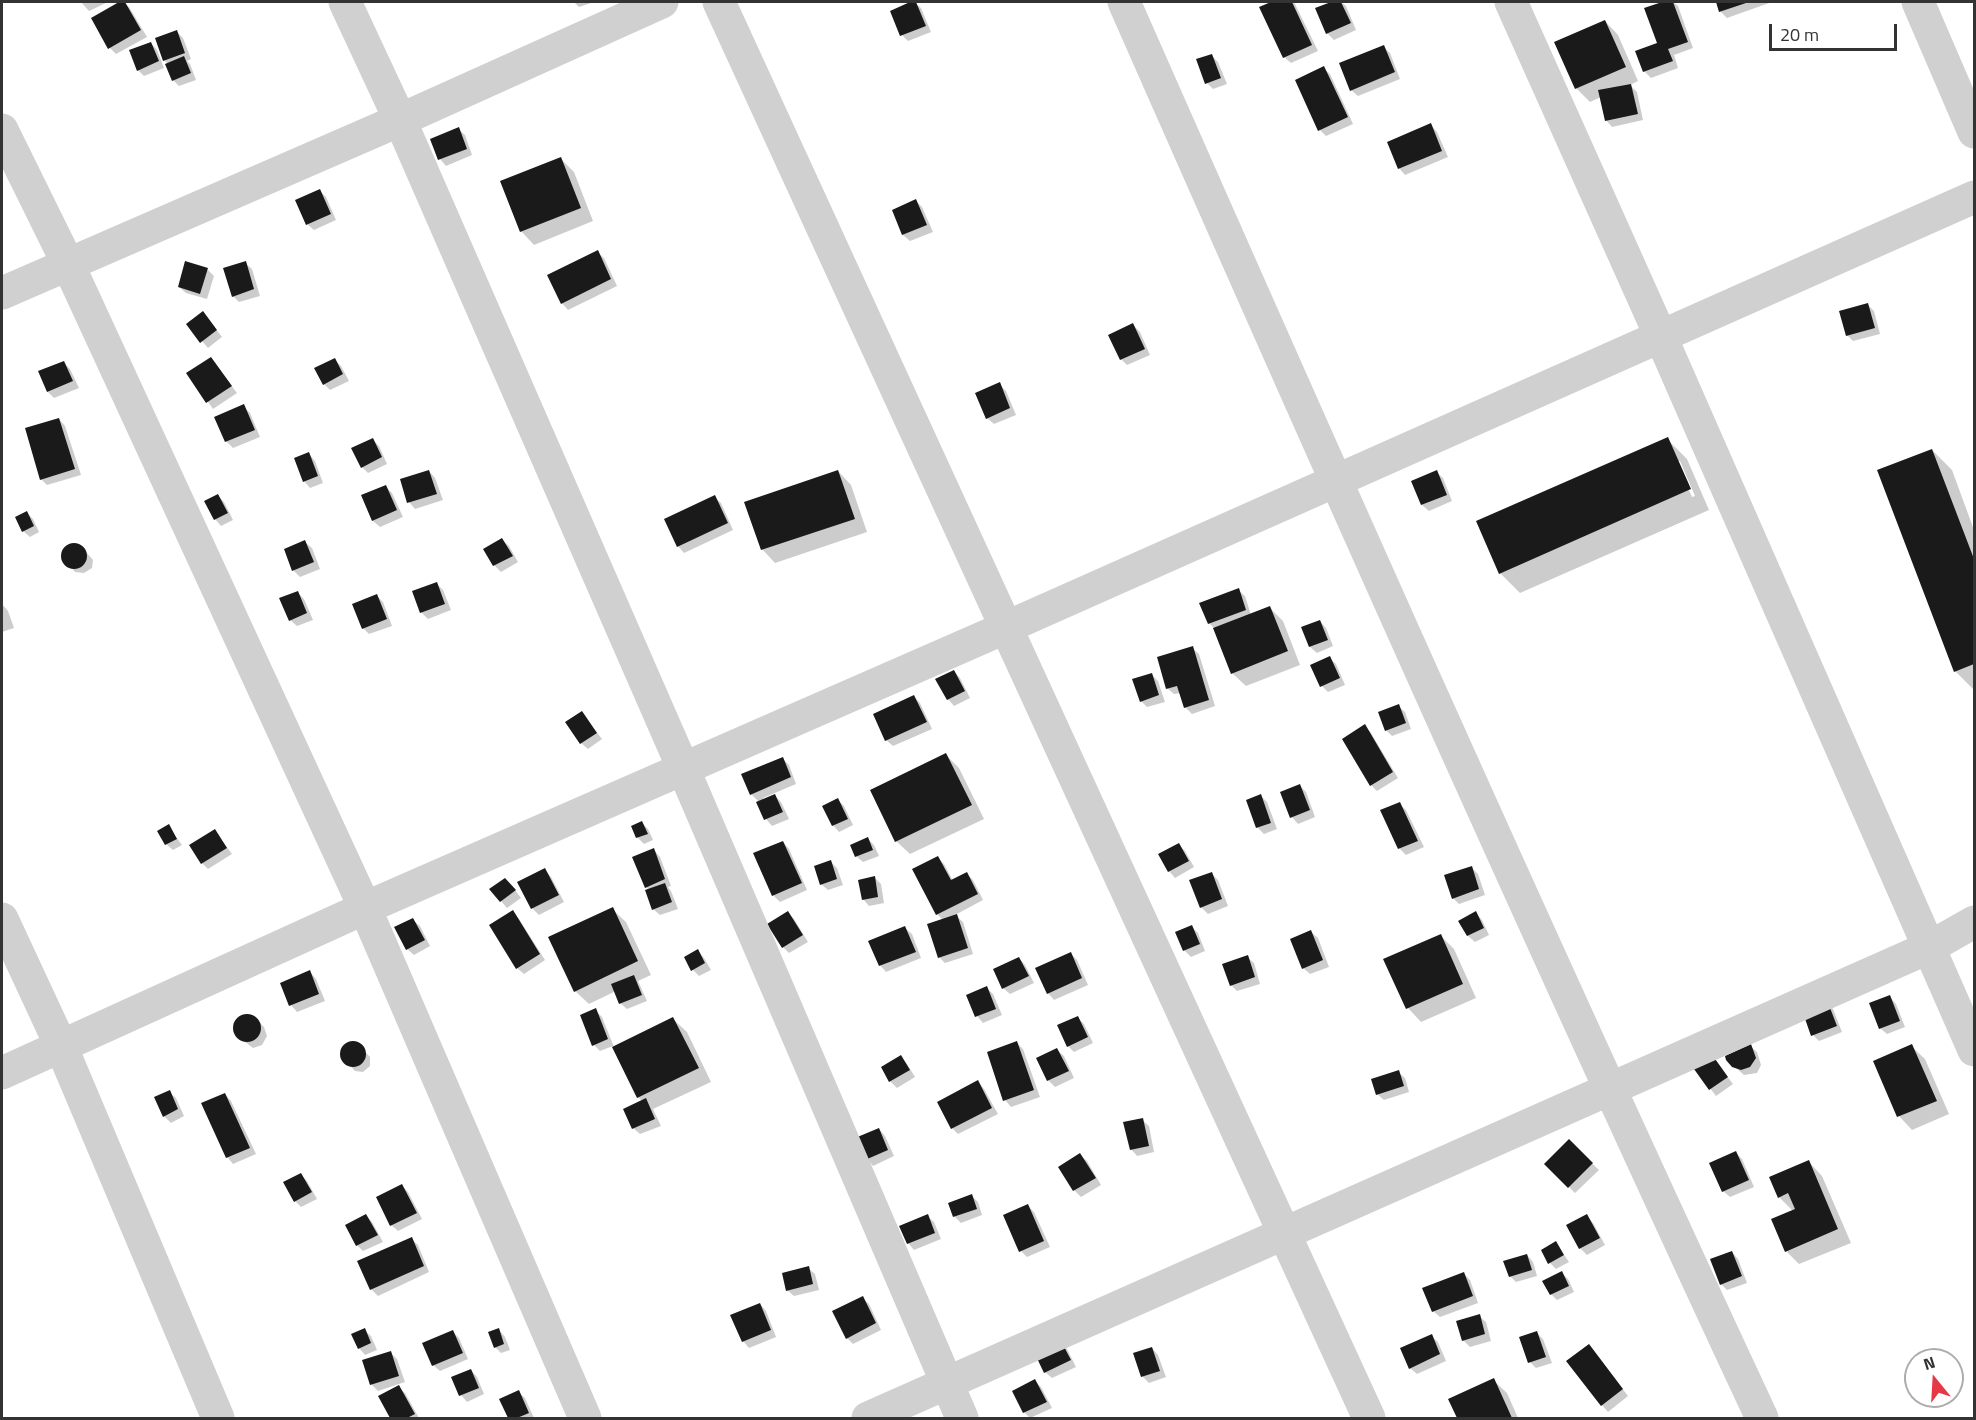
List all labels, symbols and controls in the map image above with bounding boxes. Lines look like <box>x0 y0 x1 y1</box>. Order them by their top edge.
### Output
scale bar <box>1772 12 1900 50</box>
text: 20 m <box>1780 21 1819 48</box>
north arrow <box>1904 1348 1964 1408</box>
text: N <box>1920 1350 1938 1376</box>

